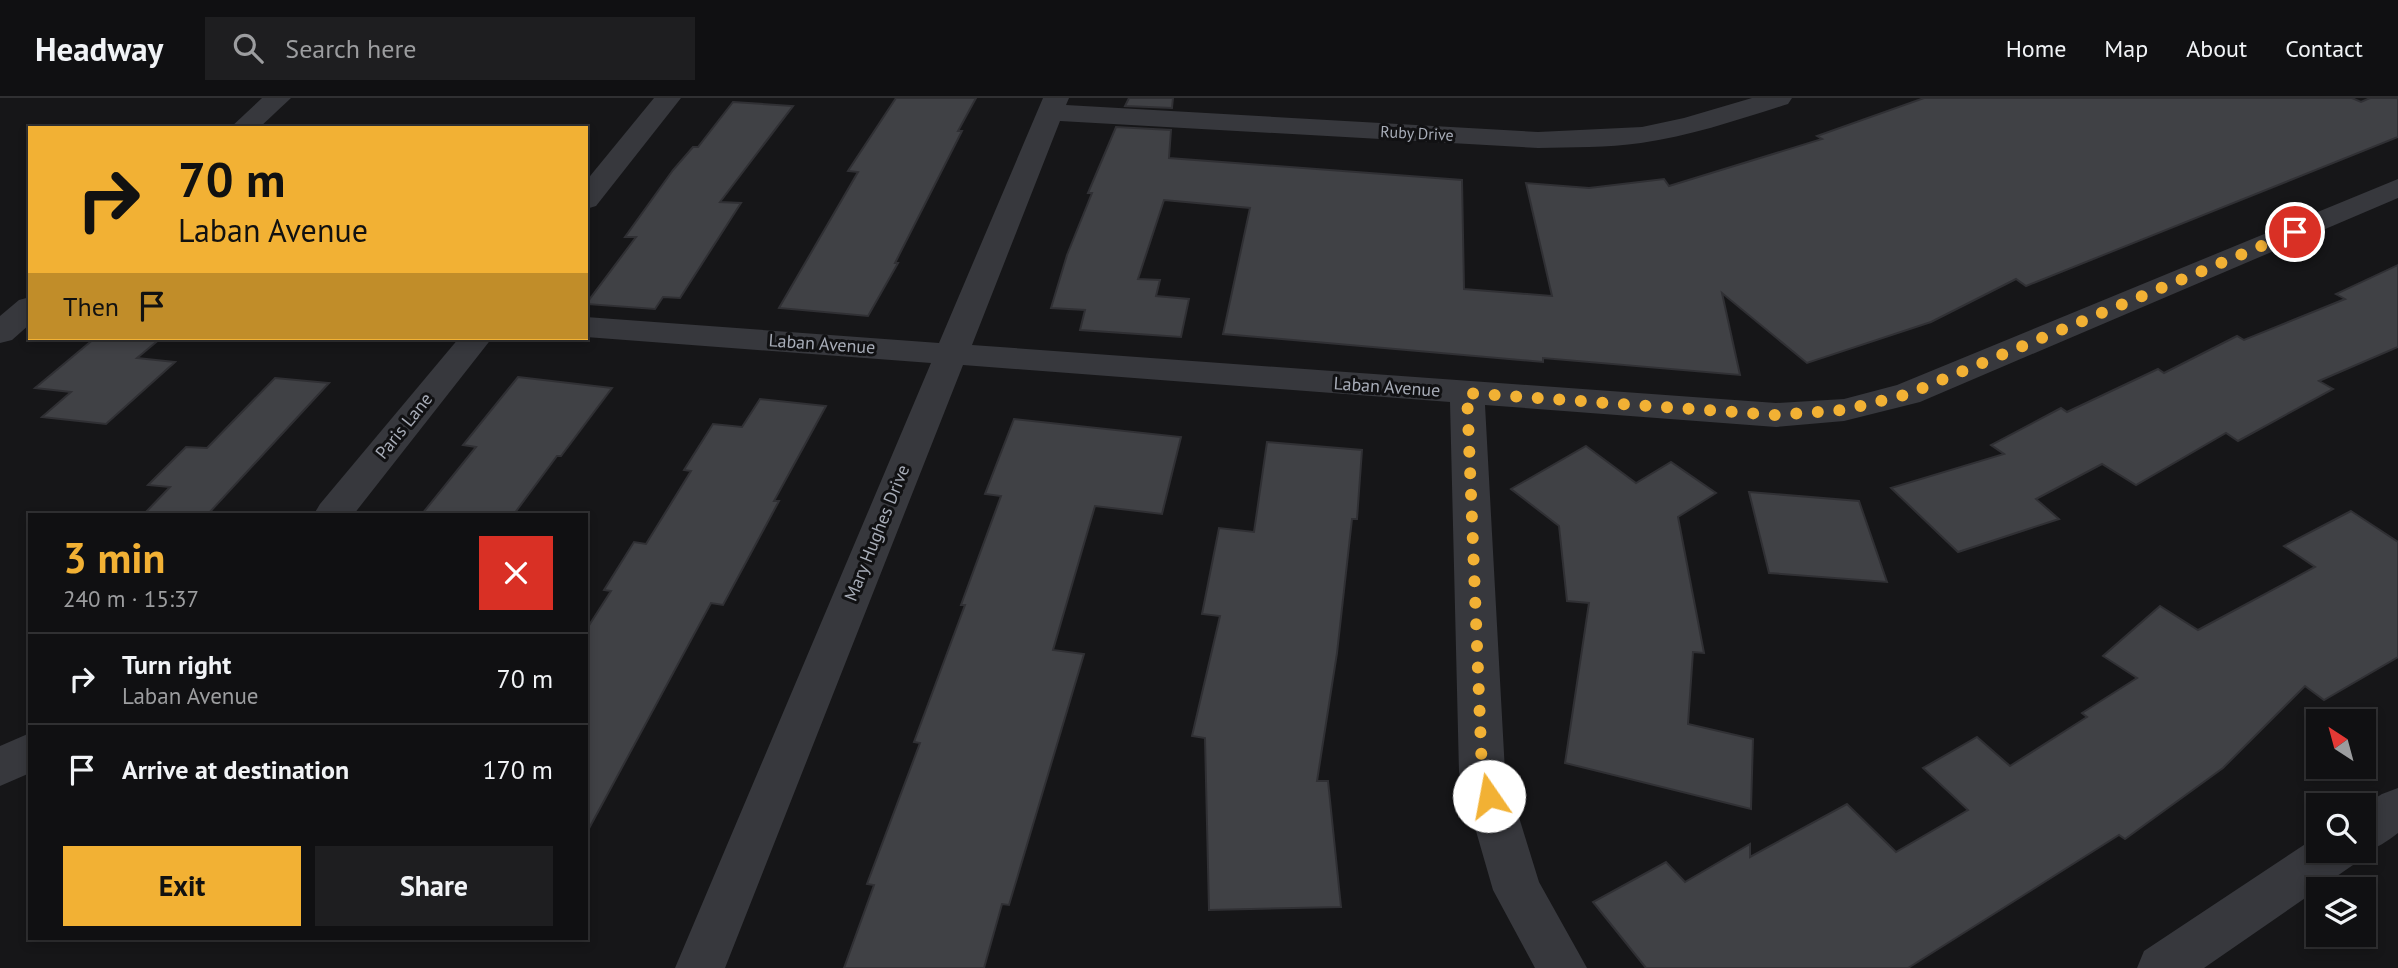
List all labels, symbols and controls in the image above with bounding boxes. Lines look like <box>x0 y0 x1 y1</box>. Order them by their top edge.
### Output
search box <box>205 17 695 80</box>
text: Headway <box>35 27 163 70</box>
icon: search <box>229 29 267 67</box>
text: Search here <box>285 32 416 65</box>
text: Home <box>2006 33 2066 64</box>
text: Map <box>2104 33 2148 64</box>
text: About <box>2186 33 2247 64</box>
text: Contact <box>2285 33 2363 64</box>
street label: Ruby Drive <box>1380 121 1454 145</box>
text: 70 m <box>178 147 285 211</box>
icon: right <box>63 154 154 245</box>
pin <box>2265 202 2325 262</box>
text: Laban Avenue <box>178 209 368 251</box>
icon: arrive <box>2276 213 2314 251</box>
icon: arrive <box>133 287 171 325</box>
text: Then <box>63 290 119 323</box>
street label: Laban Avenue <box>768 328 876 359</box>
street label: Laban Avenue <box>1333 371 1441 402</box>
street label: Paris Lane <box>370 388 437 463</box>
street label: Mary Hughes Drive <box>839 461 914 604</box>
text: 3 min <box>63 530 165 585</box>
button: close <box>479 536 553 610</box>
text: 240 m · 15:37 <box>63 584 199 613</box>
text: Turn right <box>122 648 231 681</box>
icon: right <box>63 660 101 698</box>
text: 70 m <box>497 662 553 695</box>
text: Laban Avenue <box>122 681 258 710</box>
north arrow <box>2306 709 2376 779</box>
map controls <box>2306 709 2376 947</box>
icon: arrive <box>63 751 101 789</box>
text: Arrive at destination <box>122 753 349 786</box>
text: 170 m <box>482 753 553 786</box>
position arrow <box>1452 759 1526 833</box>
button: search <box>2306 793 2376 863</box>
button: Exit <box>63 846 301 926</box>
button: Share <box>315 846 553 926</box>
button: layers <box>2306 877 2376 947</box>

